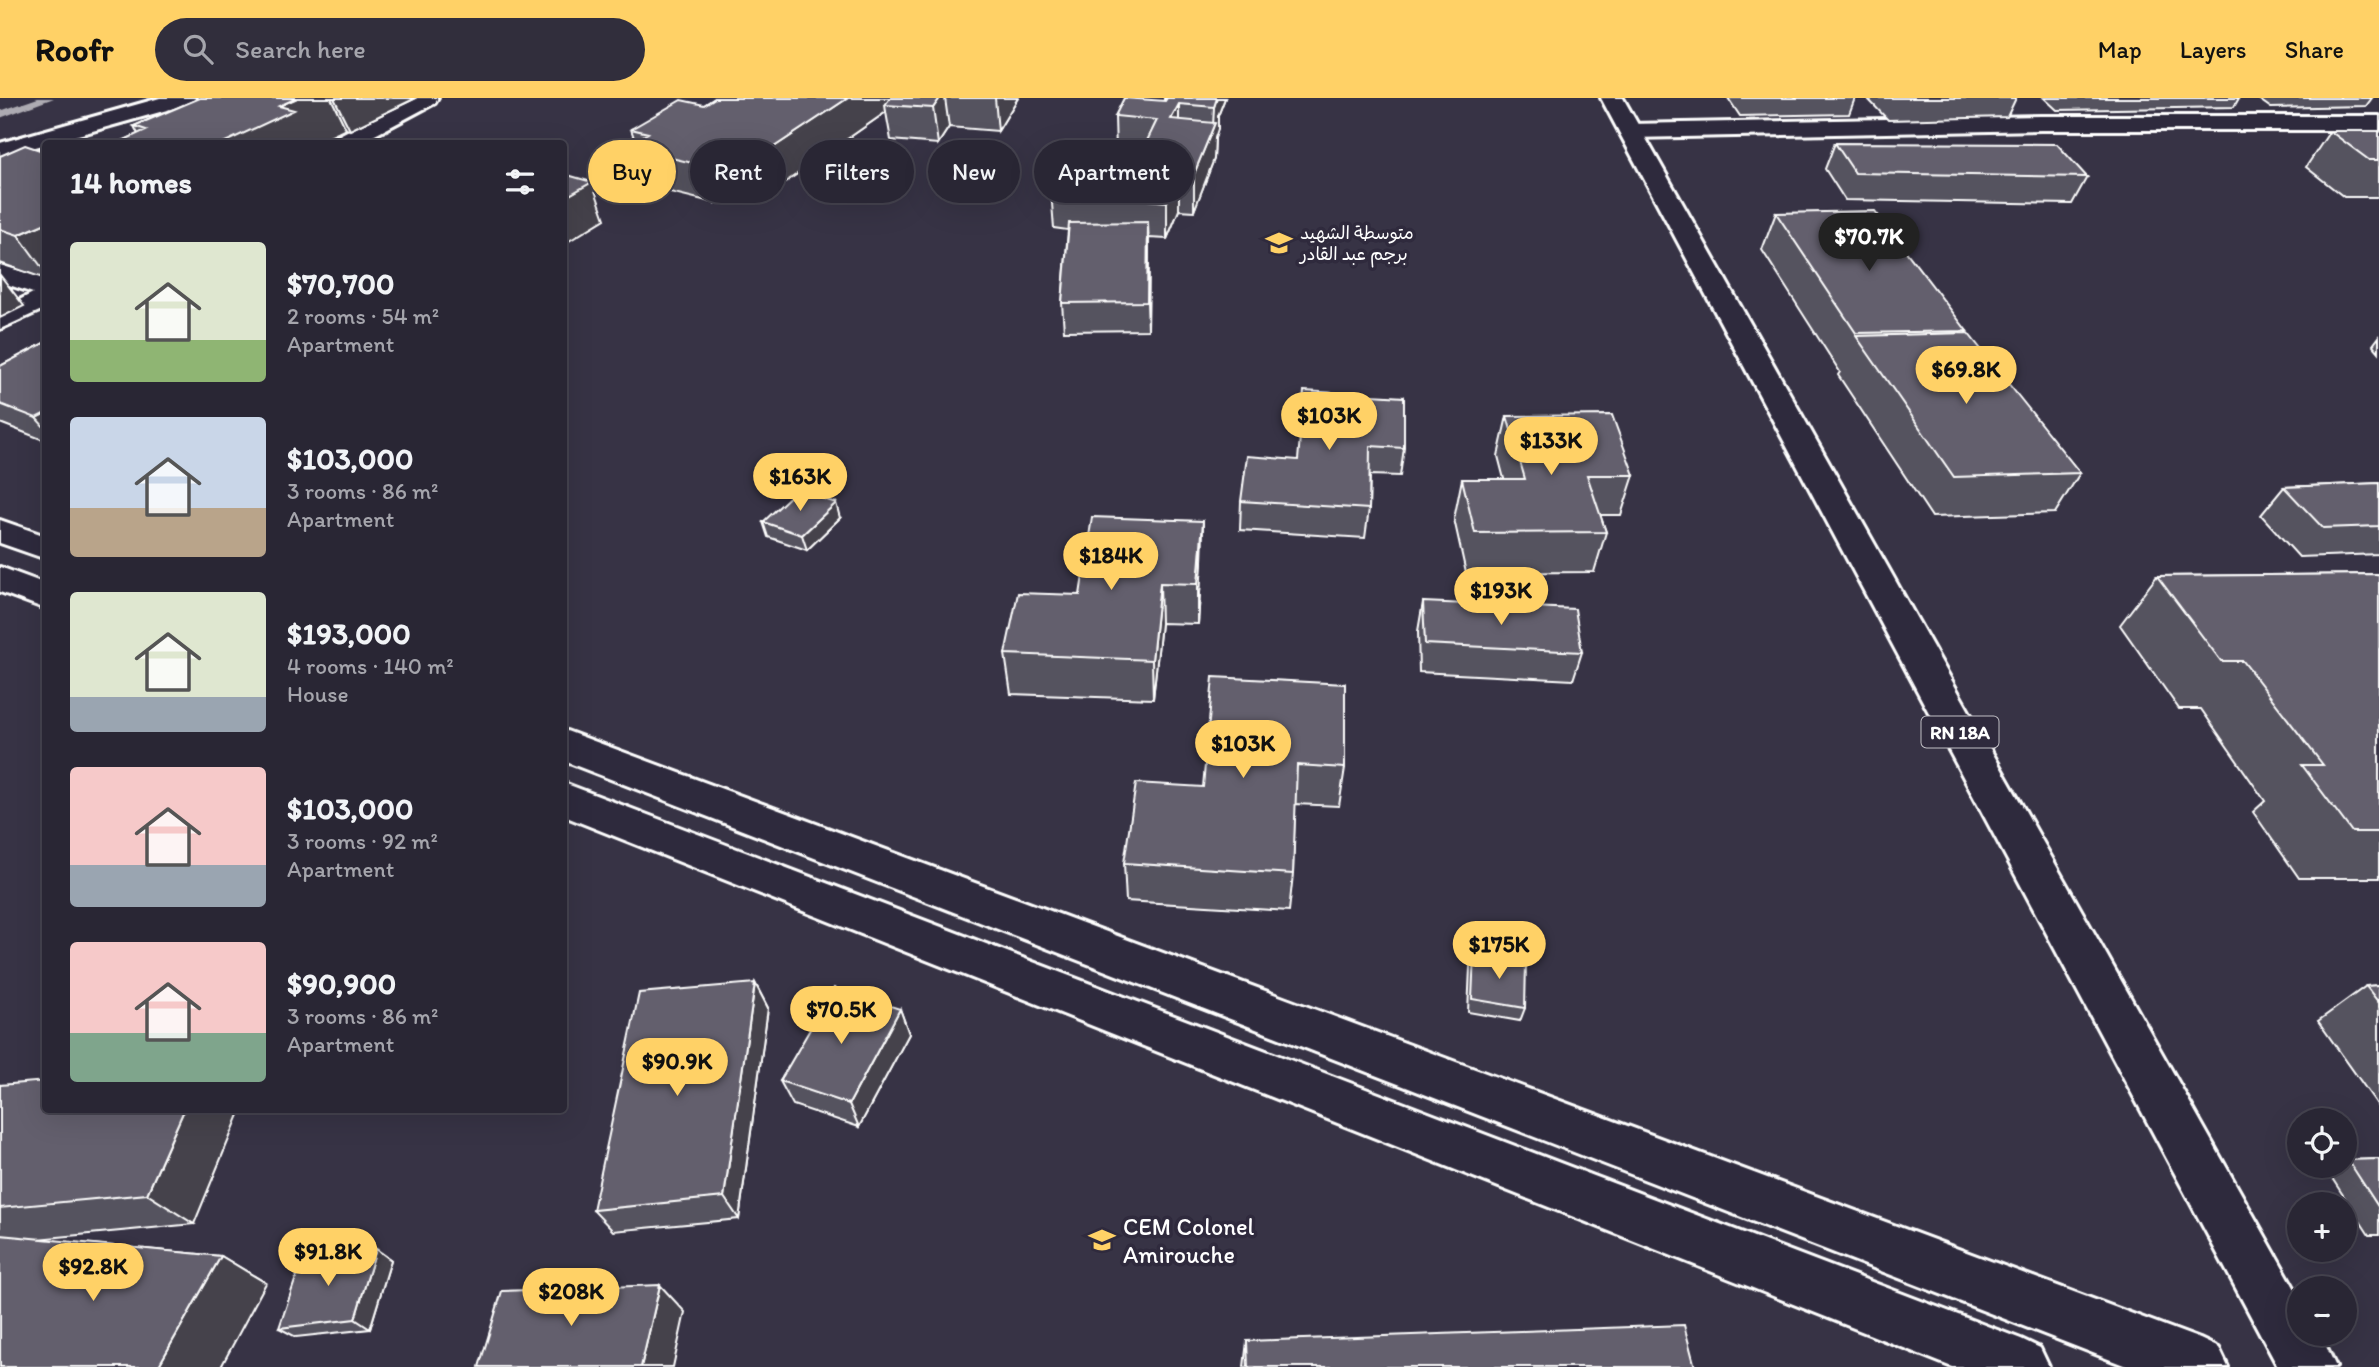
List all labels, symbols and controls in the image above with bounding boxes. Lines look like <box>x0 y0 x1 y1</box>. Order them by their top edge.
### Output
search box <box>155 18 645 81</box>
text: Roofr <box>35 30 113 69</box>
icon: search <box>179 30 217 68</box>
text: Search here <box>235 33 366 65</box>
text: Map <box>2098 35 2142 64</box>
text: Layers <box>2180 35 2247 64</box>
text: Share <box>2285 35 2344 64</box>
chip: Buy <box>588 140 676 203</box>
chip: Rent <box>690 140 786 203</box>
chip: Filters <box>800 140 914 203</box>
chip: New <box>928 140 1020 203</box>
chip: Apartment <box>1034 140 1194 203</box>
icon: filters <box>501 163 539 201</box>
text: 14 homes <box>70 164 192 201</box>
pin: $70.7K <box>1812 214 1926 273</box>
place label: متوسطة الشهيد برجم عبد القادر <box>1298 222 1414 268</box>
text: $70.7K <box>1834 222 1904 250</box>
school or university icon: متوسطة الشهيد برجم عبد القادر <box>1264 228 1294 258</box>
text: $70,700 <box>287 265 395 302</box>
icon: home <box>126 270 210 354</box>
text: 2 rooms · 54 m² <box>287 302 439 330</box>
text: Apartment <box>287 330 394 358</box>
pin: $69.8K <box>1909 346 2023 406</box>
text: $69.8K <box>1932 355 2000 383</box>
pin: $103K <box>1280 392 1378 452</box>
text: $103K <box>1297 401 1361 429</box>
pin: $133K <box>1502 418 1600 477</box>
text: $133K <box>1520 426 1582 454</box>
text: $103,000 <box>287 440 414 477</box>
icon: home <box>126 445 210 529</box>
pin: $163K <box>751 454 849 513</box>
text: $163K <box>769 462 831 490</box>
text: 3 rooms · 86 m² <box>287 477 439 505</box>
text: Apartment <box>287 505 394 533</box>
pin: $184K <box>1062 532 1160 592</box>
text: $184K <box>1079 541 1143 569</box>
pin: $193K <box>1452 568 1550 627</box>
text: $193K <box>1470 576 1532 604</box>
text: $193,000 <box>287 615 411 652</box>
icon: home <box>126 620 210 704</box>
text: 4 rooms · 140 m² <box>287 652 454 680</box>
text: House <box>287 680 349 708</box>
road number: RN 18A <box>1922 716 1998 748</box>
pin: $103K <box>1194 720 1292 780</box>
text: $103K <box>1211 729 1275 757</box>
text: $103,000 <box>287 790 414 827</box>
icon: home <box>126 795 210 879</box>
text: 3 rooms · 92 m² <box>287 827 438 855</box>
text: Apartment <box>287 855 394 883</box>
pin: $175K <box>1450 922 1548 981</box>
text: $175K <box>1469 930 1529 958</box>
text: $90,900 <box>287 965 396 1002</box>
icon: home <box>126 970 210 1054</box>
pin: $70.5K <box>784 986 898 1046</box>
text: $70.5K <box>806 995 876 1023</box>
text: 3 rooms · 86 m² <box>287 1002 439 1030</box>
text: Apartment <box>287 1030 394 1058</box>
pin: $90.9K <box>620 1038 734 1098</box>
text: $90.9K <box>642 1047 712 1075</box>
map controls <box>2287 1108 2357 1346</box>
button: locate <box>2287 1108 2357 1178</box>
button: + <box>2287 1192 2357 1262</box>
place label: CEM Colonel Amirouche <box>1123 1212 1255 1269</box>
school or university icon: CEM Colonel Amirouche <box>1087 1225 1117 1255</box>
pin: $91.8K <box>271 1228 385 1288</box>
text: $91.8K <box>294 1237 362 1265</box>
pin: $92.8K <box>36 1244 150 1303</box>
text: $92.8K <box>59 1252 127 1280</box>
pin: $208K <box>522 1268 620 1328</box>
button: − <box>2287 1276 2357 1346</box>
text: $208K <box>538 1277 604 1305</box>

